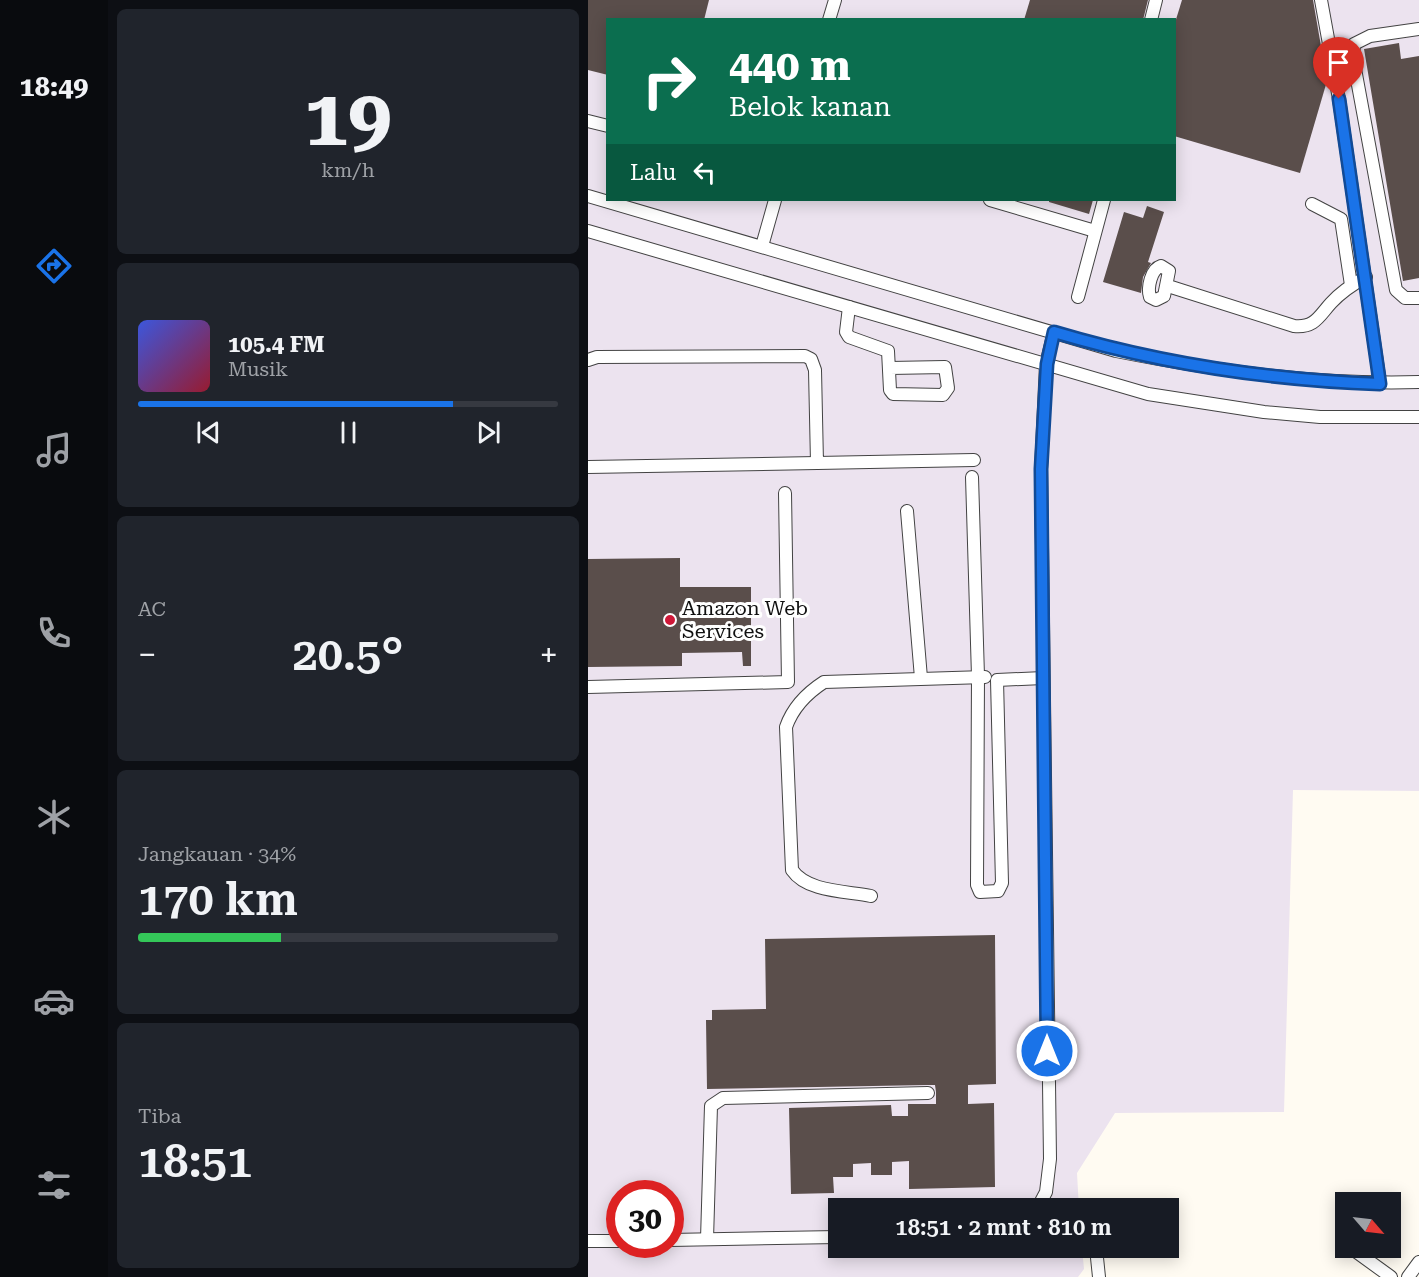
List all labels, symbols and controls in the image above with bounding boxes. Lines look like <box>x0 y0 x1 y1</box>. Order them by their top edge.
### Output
pin <box>1313 37 1364 99</box>
text: 440 m <box>729 41 851 90</box>
icon: right <box>630 42 708 120</box>
icon: arrive <box>1322 46 1355 79</box>
text: 18:49 <box>20 71 88 103</box>
text: 19 <box>304 73 392 164</box>
text: Belok kanan <box>729 91 891 123</box>
icon: left <box>688 156 721 189</box>
text: km/h <box>321 158 375 182</box>
text: Lalu <box>630 160 676 185</box>
icon: directions <box>33 245 75 287</box>
text: 105.4 FM <box>228 332 325 357</box>
text: Musik <box>228 357 288 381</box>
icon: previous <box>192 416 225 449</box>
icon: pause <box>332 416 365 449</box>
icon: next <box>472 416 505 449</box>
icon: music <box>33 429 75 471</box>
place label: Amazon Web Services <box>682 596 808 643</box>
text: AC <box>138 597 166 621</box>
icon: phone <box>33 612 75 654</box>
marker: Amazon Web Services <box>663 613 677 627</box>
text: 20.5° <box>292 628 404 681</box>
text: − <box>138 635 156 674</box>
text: + <box>540 635 558 674</box>
icon: climate <box>33 796 75 838</box>
text: Jangkauan · 34% <box>138 842 296 866</box>
text: 170 km <box>138 873 298 926</box>
icon: car <box>33 980 75 1022</box>
position arrow <box>1015 1019 1079 1083</box>
text: Tiba <box>138 1104 181 1128</box>
text: 18:51 <box>138 1135 252 1188</box>
icon: filters <box>33 1164 75 1206</box>
speed limit sign: 30 <box>606 1180 684 1258</box>
north arrow <box>1335 1192 1401 1258</box>
map controls <box>1335 1192 1401 1258</box>
text: 18:51 · 2 mnt · 810 m <box>895 1215 1112 1240</box>

